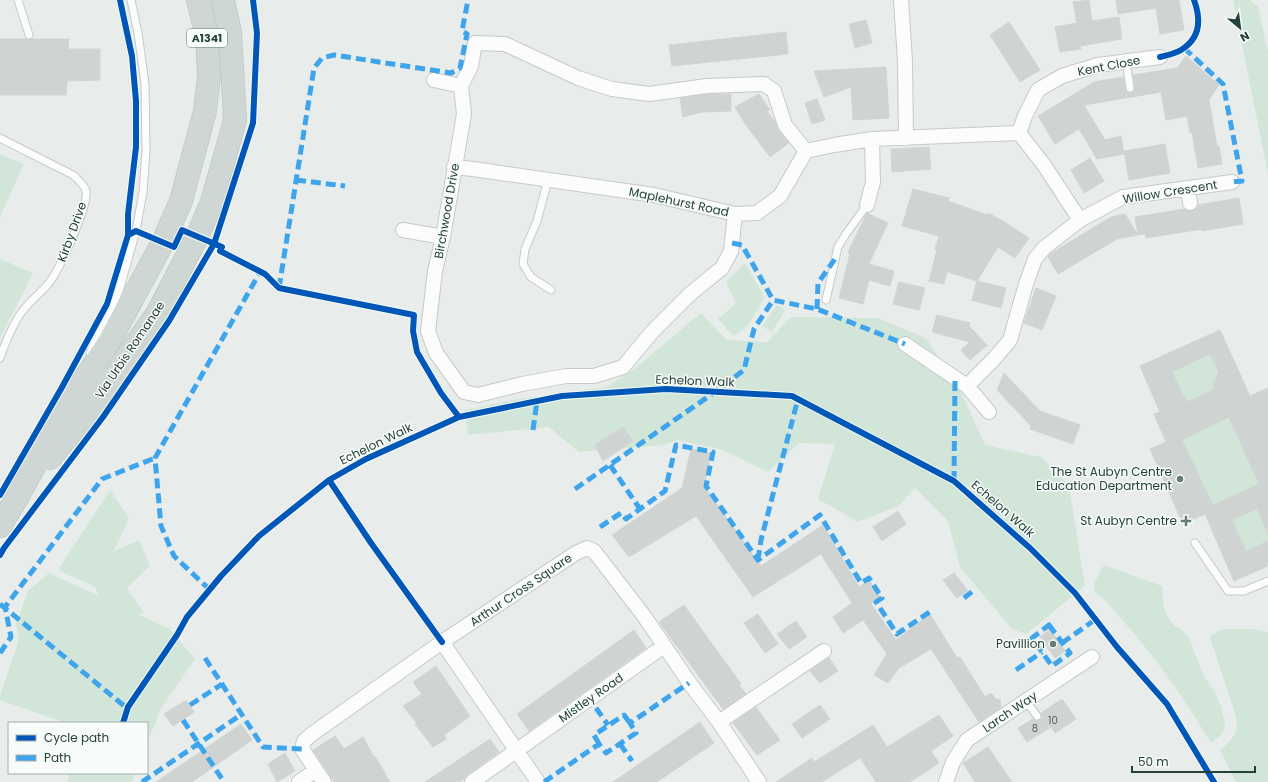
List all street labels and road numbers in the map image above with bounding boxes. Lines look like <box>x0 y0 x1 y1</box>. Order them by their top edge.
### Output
road number: A1341 <box>187 29 227 47</box>
street label: Kent Close <box>1076 51 1142 80</box>
street label: Birchwood Drive <box>430 162 463 260</box>
street label: Willow Crescent <box>1121 176 1218 207</box>
street label: Maplehurst Road <box>628 183 731 220</box>
street label: Kirby Drive <box>53 199 90 264</box>
street label: Via Urbis Romanae <box>91 298 169 402</box>
street label: Echelon Walk <box>655 371 736 390</box>
street label: Echelon Walk <box>337 418 416 469</box>
street label: Echelon Walk <box>968 476 1039 541</box>
street label: Arthur Cross Square <box>466 549 575 630</box>
street label: Mistley Road <box>555 669 626 726</box>
street label: Larch Way <box>979 687 1041 736</box>

